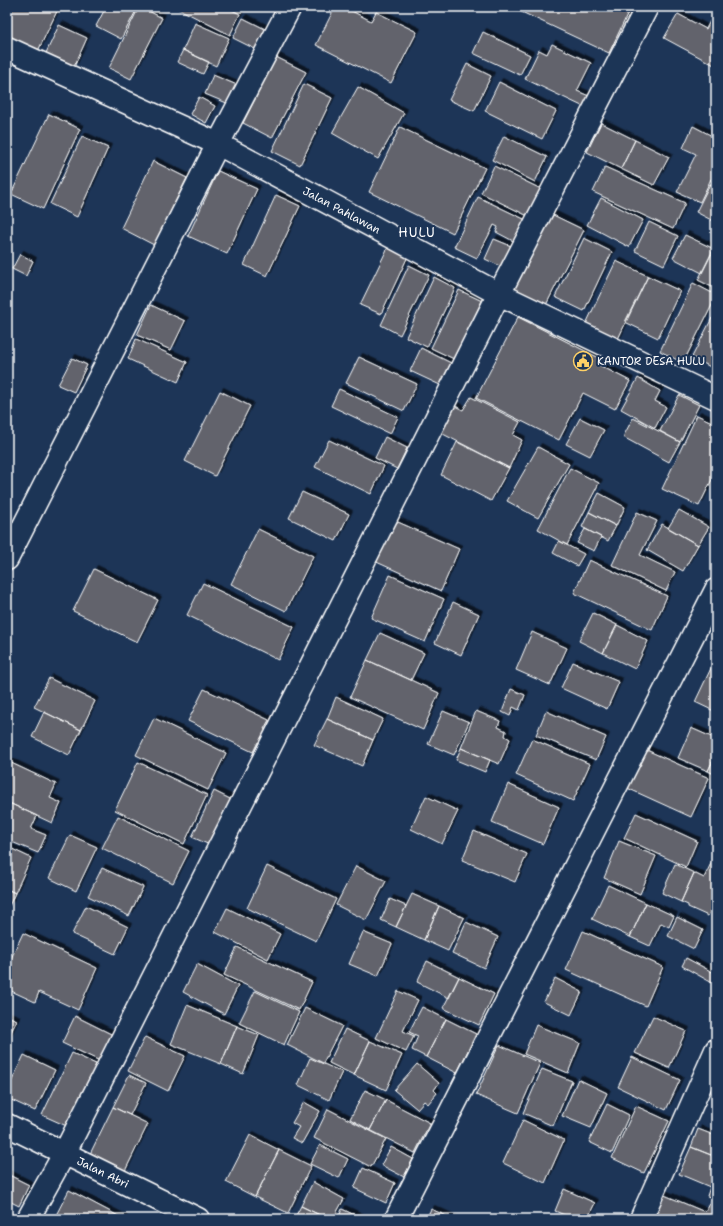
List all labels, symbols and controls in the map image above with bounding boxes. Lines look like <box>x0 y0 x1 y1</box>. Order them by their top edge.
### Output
street label: Jalan Pahlawan <box>300 183 383 237</box>
district label: HULU <box>398 224 436 241</box>
public building icon: KANTOR DESA HULU <box>572 350 594 372</box>
place label: KANTOR DESA HULU <box>597 354 705 369</box>
street label: Jalan Abri <box>74 1153 132 1191</box>

